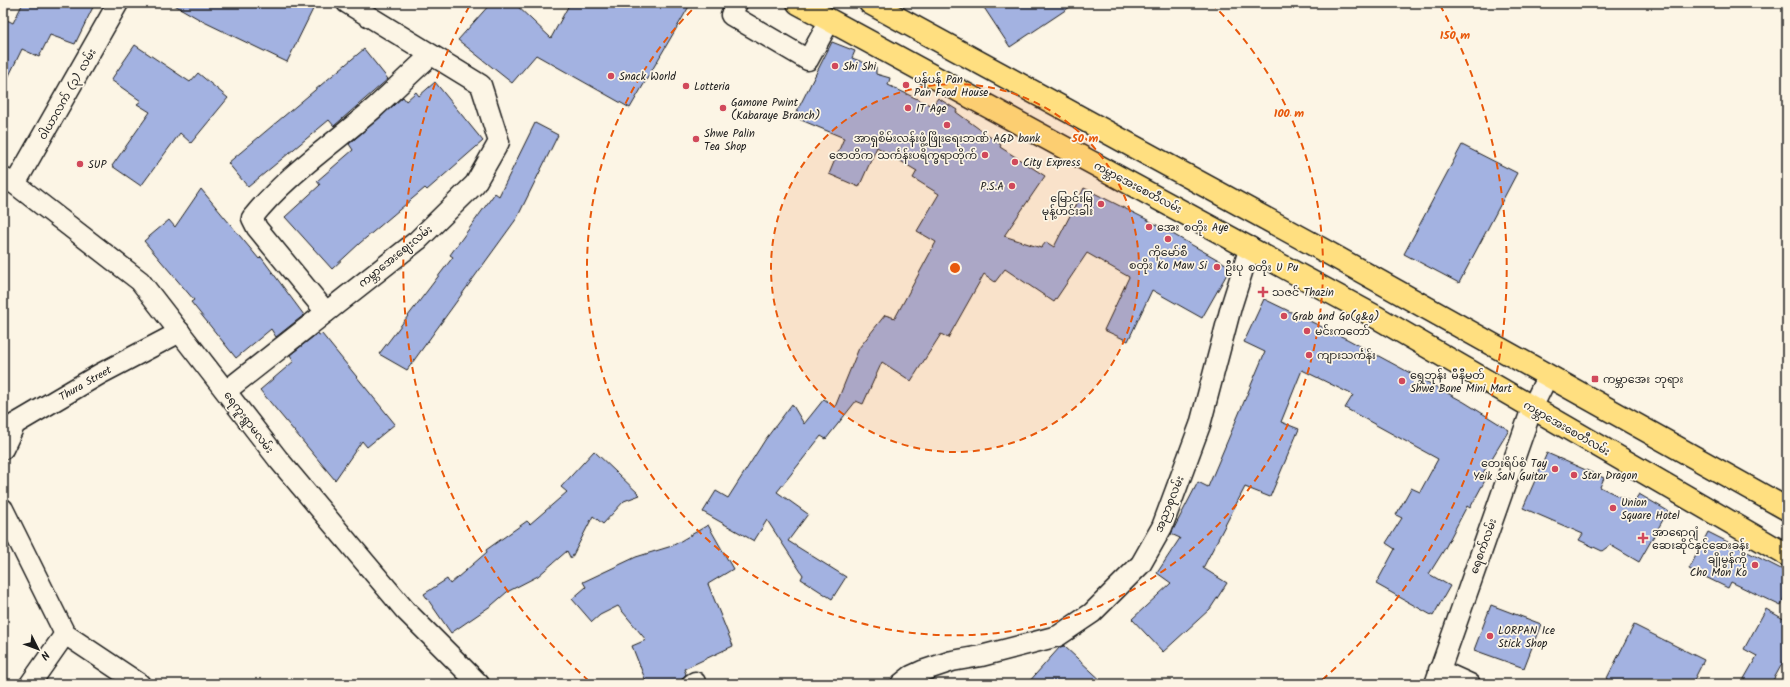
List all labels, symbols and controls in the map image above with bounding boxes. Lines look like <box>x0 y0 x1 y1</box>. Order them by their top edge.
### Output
text: 150 m <box>1440 26 1470 45</box>
street label: ဝါယာလက် (၃) လမ်း <box>34 45 101 143</box>
place label: Shi Shi <box>843 58 877 76</box>
marker: Shi Shi <box>830 61 840 71</box>
place label: Snack World <box>619 68 676 86</box>
marker: Snack World <box>606 71 616 81</box>
place label: ပန်ပန် Pan Pan Food House <box>914 71 988 102</box>
place label: Lotteria <box>694 78 730 96</box>
marker: ပန်ပန် Pan Pan Food House <box>901 80 911 90</box>
marker: Lotteria <box>681 81 691 91</box>
place label: Gamone Pwint (Kabaraye Branch) <box>731 94 820 125</box>
place label: IT Age <box>916 100 947 118</box>
marker: Gamone Pwint (Kabaraye Branch) <box>718 103 728 113</box>
marker: IT Age <box>903 103 913 113</box>
text: 100 m <box>1274 104 1304 123</box>
marker: အာရှစိမ်းလန်းဖွံ့ဖြိုးရေးဘဏ် AGD bank <box>942 120 952 130</box>
place label: Shwe Palin Tea Shop <box>704 125 755 156</box>
text: 50 m <box>1071 129 1099 148</box>
place label: အာရှစိမ်းလန်းဖွံ့ဖြိုးရေးဘဏ် AGD bank <box>854 130 1041 148</box>
marker: Shwe Palin Tea Shop <box>691 134 701 144</box>
place label: ဇောတိက သင်္ကန်းပရိက္ခရာတိုက် <box>829 147 977 165</box>
marker: ဇောတိက သင်္ကန်းပရိက္ခရာတိုက် <box>980 150 990 160</box>
place label: City Express <box>1023 154 1081 172</box>
place label: SUP <box>88 156 107 174</box>
marker: City Express <box>1010 157 1020 167</box>
street label: ကမ္ဘာအေးစေတီလမ်း <box>1090 157 1185 219</box>
marker: SUP <box>75 159 85 169</box>
place label: P.S.A <box>980 178 1004 196</box>
marker: P.S.A <box>1007 181 1017 191</box>
place label: မြောင်းမြ မုန့်ဟင်းခါး <box>1042 190 1093 221</box>
marker: မြောင်းမြ မုန့်ဟင်းခါး <box>1096 199 1106 209</box>
place label: အေး စတိုး Aye <box>1157 219 1229 237</box>
street label: ကမ္ဘာအေးဈေးလမ်း <box>355 221 437 292</box>
marker: အေး စတိုး Aye <box>1144 222 1154 232</box>
marker: ကိုမော်စီ စတိုး Ko Maw Si <box>1163 234 1173 244</box>
place label: ကိုမော်စီ စတိုး Ko Maw Si <box>1129 244 1207 275</box>
place label: ဦးပု စတိုး U Pu <box>1225 259 1299 277</box>
centre of rings <box>948 261 962 275</box>
marker: ဦးပု စတိုး U Pu <box>1212 262 1222 272</box>
place label: သဇင် Thazin <box>1272 284 1334 302</box>
marker: သဇင် Thazin <box>1257 286 1269 298</box>
place label: Grab and Go(g&g) <box>1292 308 1379 326</box>
marker: Grab and Go(g&g) <box>1279 311 1289 321</box>
place label: မင်းကတော် <box>1315 323 1370 341</box>
marker: မင်းကတော် <box>1302 326 1312 336</box>
place label: ကျားသင်္ကန်း <box>1317 347 1376 365</box>
marker: ကျားသင်္ကန်း <box>1304 350 1314 360</box>
street label: Thura Street <box>56 361 116 406</box>
place label: ရွှေဘုန်း မီနီမတ် Shwe Bone Mini Mart <box>1410 367 1512 398</box>
place label: ကမ္ဘာအေး ဘုရား <box>1603 371 1684 389</box>
marker: ကမ္ဘာအေး ဘုရား <box>1590 374 1600 384</box>
marker: ရွှေဘုန်း မီနီမတ် Shwe Bone Mini Mart <box>1397 376 1407 386</box>
street label: ရေကူးရွာမလမ်း <box>219 388 278 458</box>
street label: ကမ္ဘာအေးစေတီလမ်း <box>1520 397 1613 461</box>
place label: တေးရိပ်စံ Tay Yeik SaN Guitar <box>1473 455 1548 486</box>
marker: တေးရိပ်စံ Tay Yeik SaN Guitar <box>1550 464 1560 474</box>
place label: Star Dragon <box>1582 467 1637 485</box>
marker: Star Dragon <box>1569 470 1579 480</box>
street label: အညာစုလမ်း <box>1150 473 1190 536</box>
place label: Union Square Hotel <box>1621 494 1680 525</box>
marker: Union Square Hotel <box>1608 503 1618 513</box>
street label: ရေစက်လမ်း <box>1466 516 1502 577</box>
place label: အာရောဂျံ ဆေးဆိုင်နှင့်ဆေးခန်း <box>1652 524 1749 555</box>
marker: အာရောဂျံ ဆေးဆိုင်နှင့်ဆေးခန်း <box>1637 532 1649 544</box>
place label: ချိုမွန်ကို Cho Mon Ko <box>1690 551 1747 582</box>
marker: ချိုမွန်ကို Cho Mon Ko <box>1750 560 1760 570</box>
place label: LORPAN Ice Stick Shop <box>1498 622 1555 653</box>
north arrow <box>18 629 58 669</box>
marker: LORPAN Ice Stick Shop <box>1485 631 1495 641</box>
text: N <box>36 646 54 664</box>

